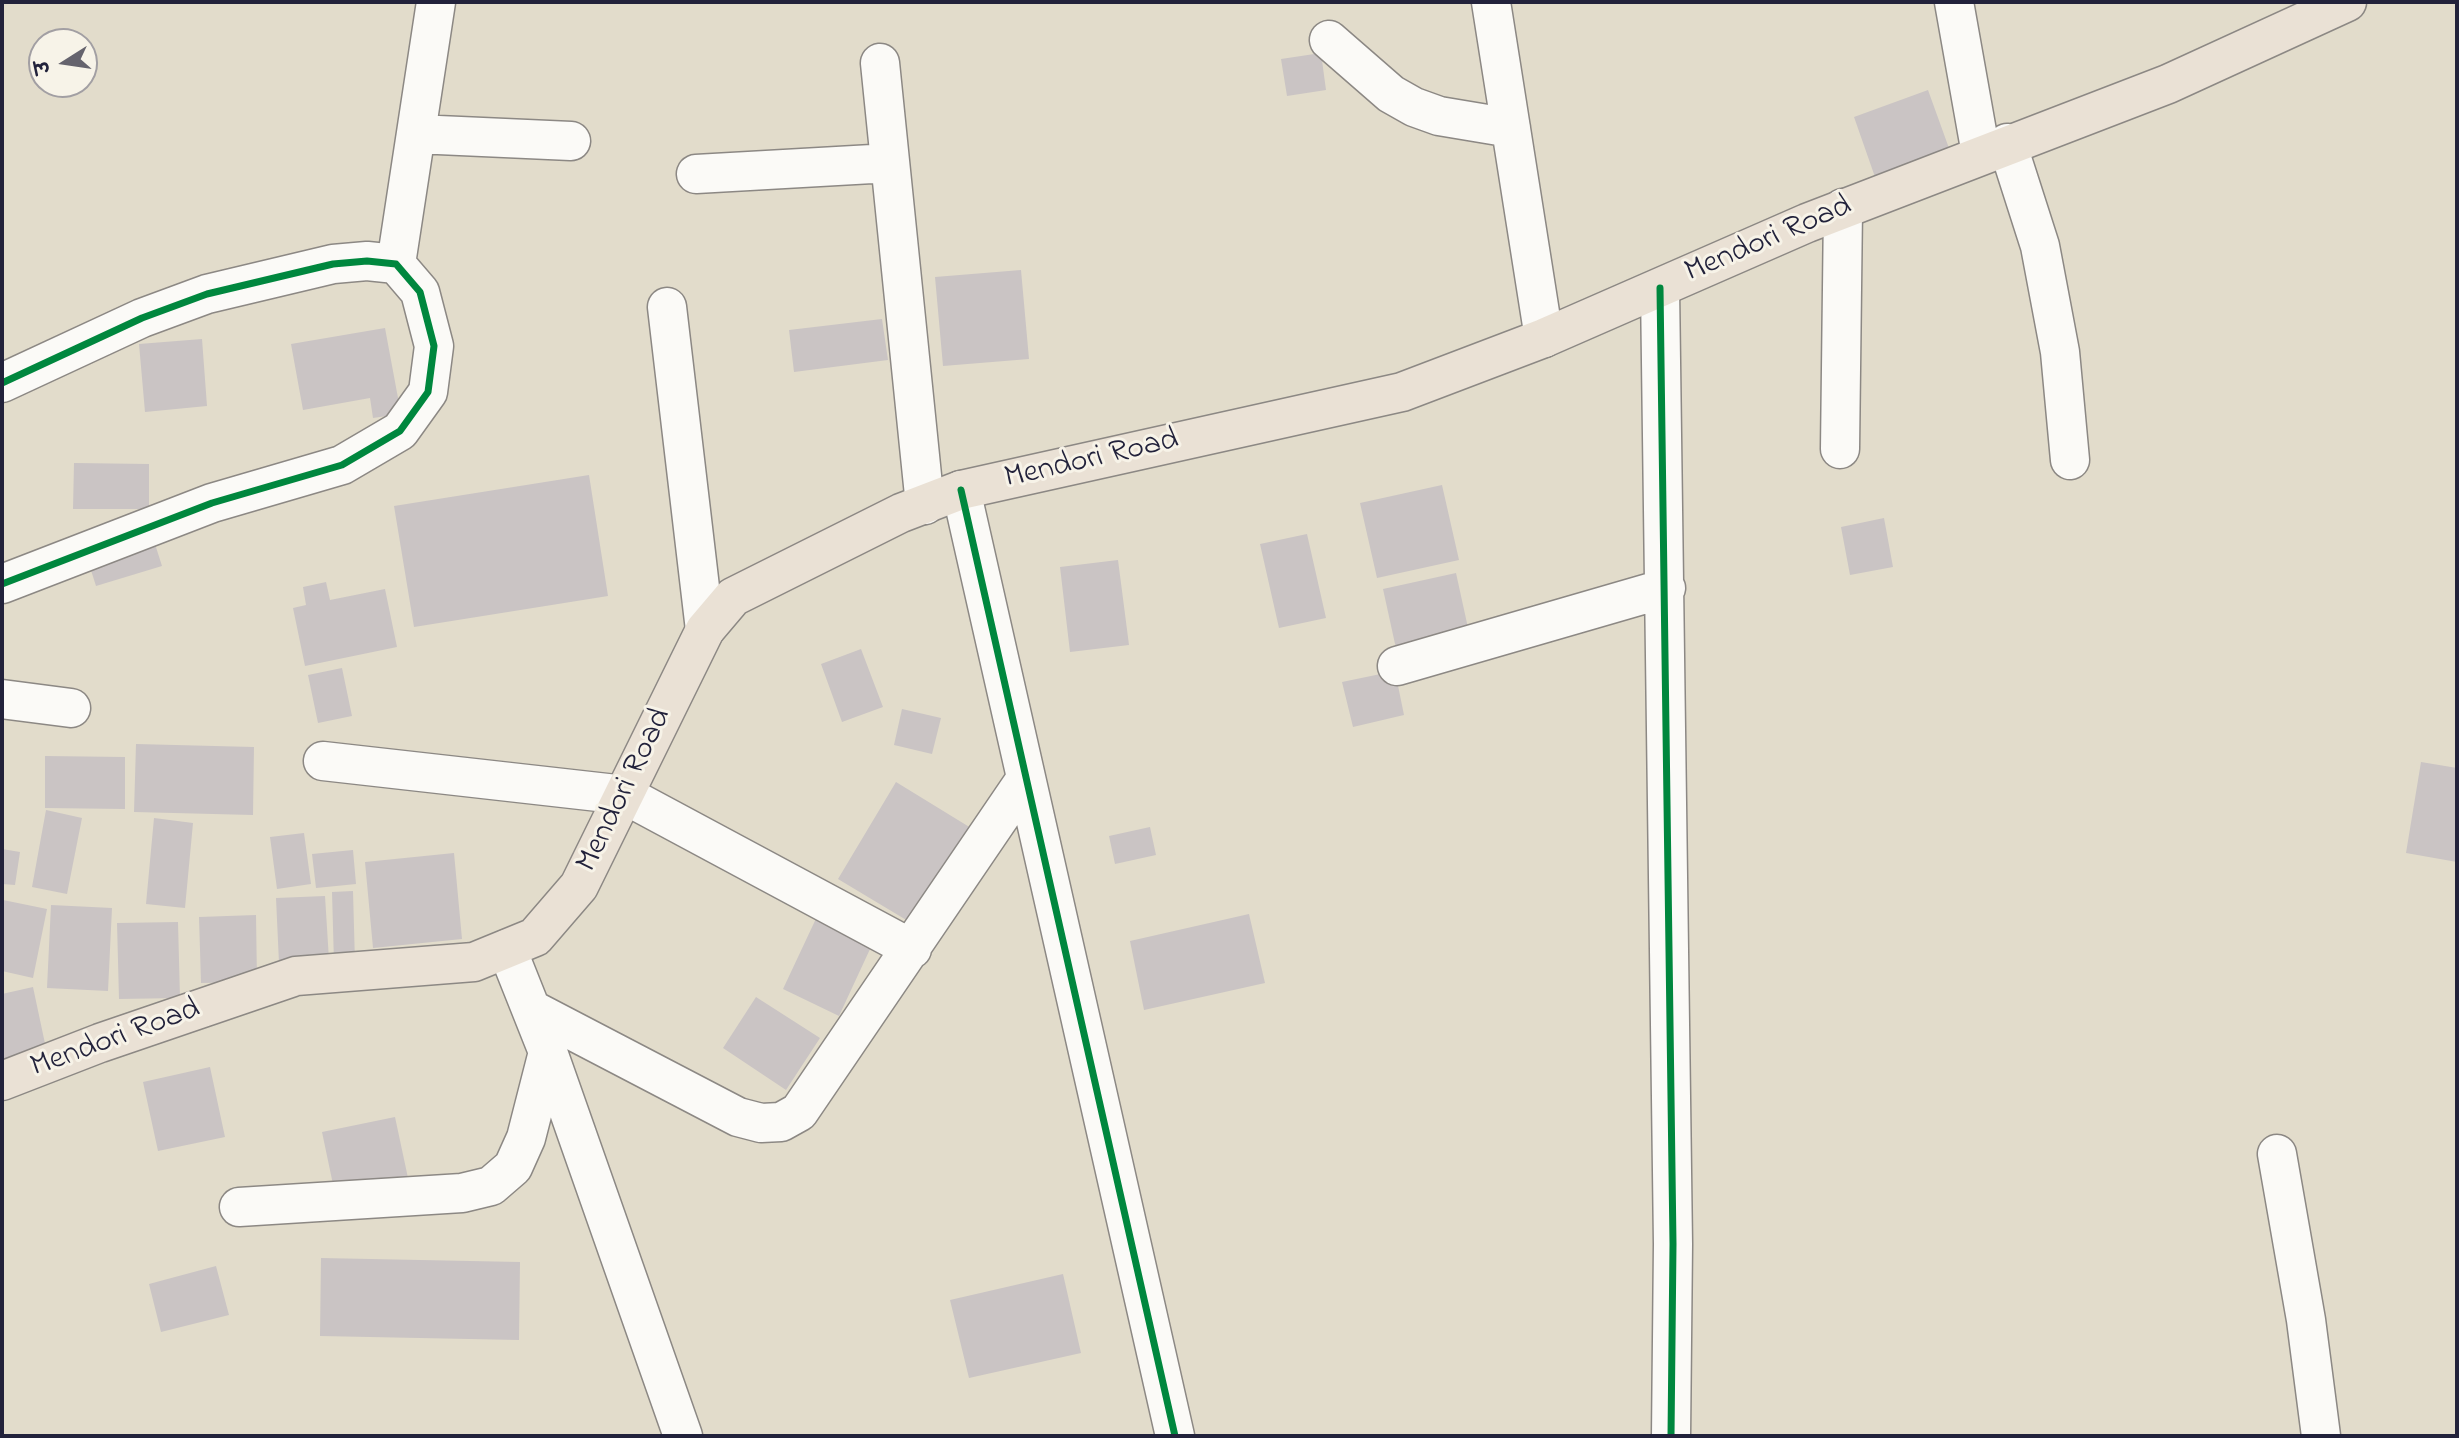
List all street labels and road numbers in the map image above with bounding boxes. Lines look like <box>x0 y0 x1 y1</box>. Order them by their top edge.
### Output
street label: Mendori Road <box>1680 189 1858 293</box>
street label: Mendori Road <box>1001 422 1183 500</box>
street label: Mendori Road <box>570 703 682 879</box>
street label: Mendori Road <box>26 992 206 1088</box>

